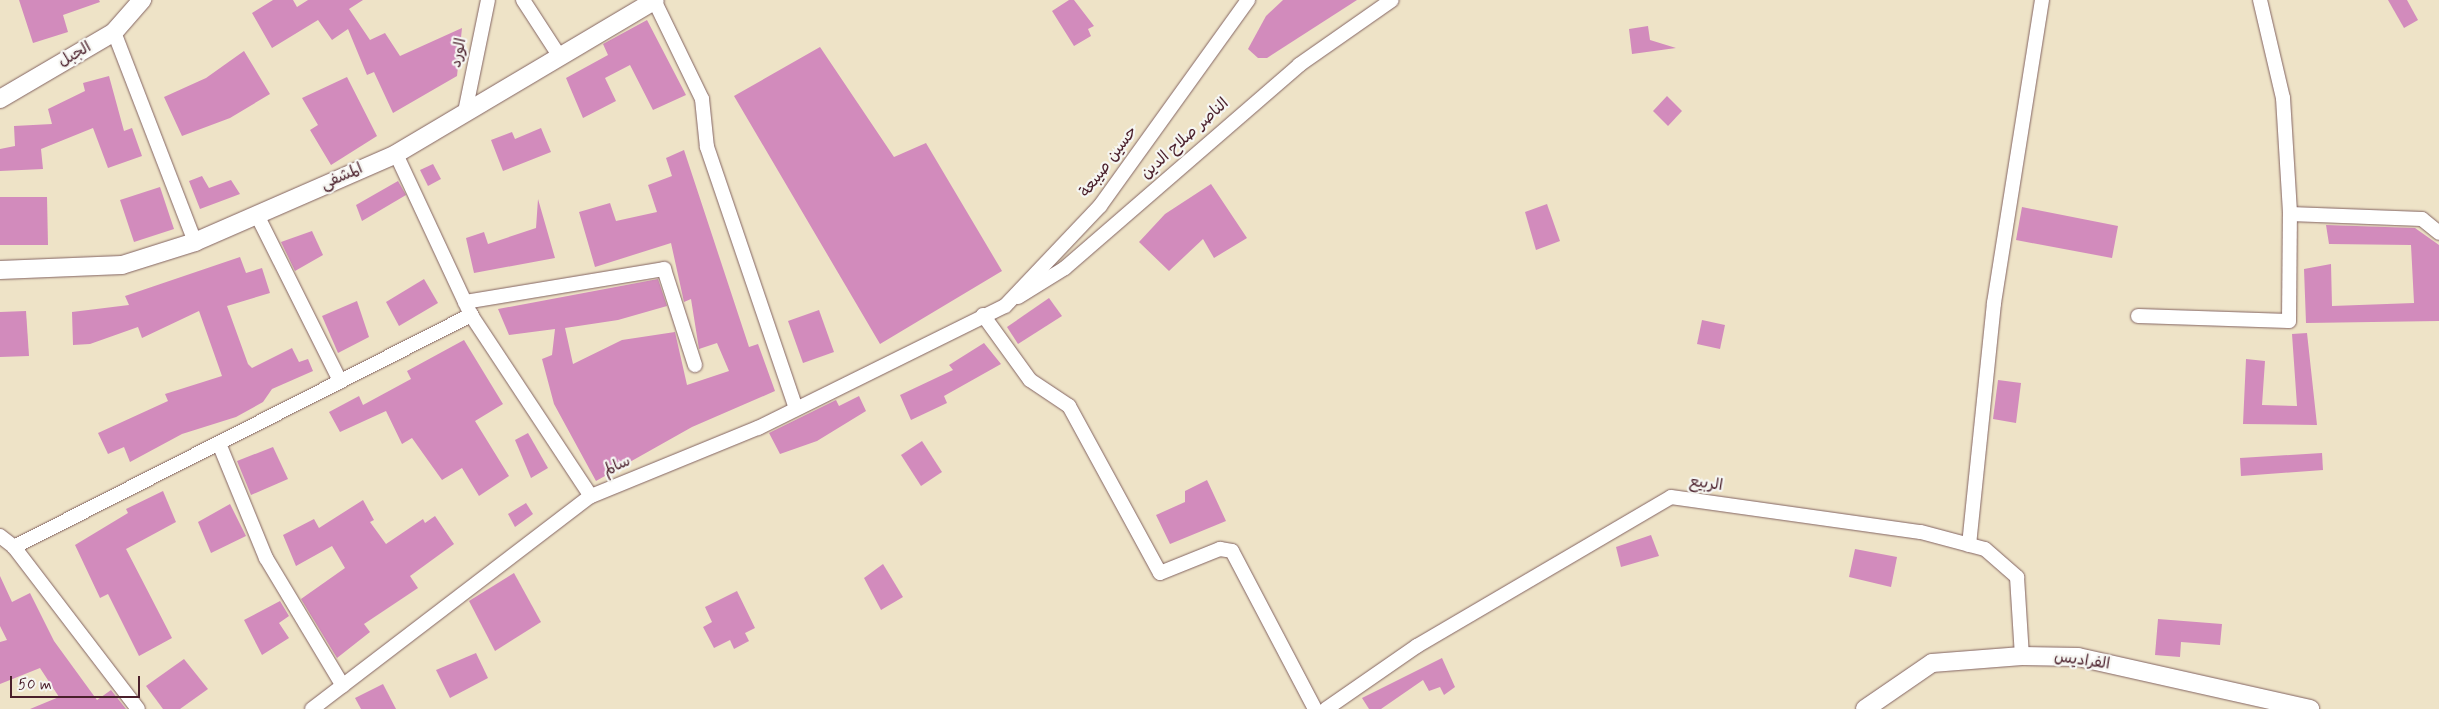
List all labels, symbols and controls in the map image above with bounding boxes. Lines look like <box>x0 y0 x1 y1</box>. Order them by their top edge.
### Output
street label: الورد <box>447 36 471 70</box>
street label: الجبل <box>55 38 95 72</box>
street label: الناصر صلاح الدين <box>1137 94 1233 184</box>
street label: حسين صيبعة <box>1076 123 1142 201</box>
street label: المشفى <box>318 159 366 195</box>
street label: سالم <box>601 452 633 480</box>
street label: الربيع <box>1688 472 1724 496</box>
street label: الفراديس <box>2053 648 2111 674</box>
scale bar <box>12 666 142 698</box>
text: 50 m <box>18 675 52 695</box>

